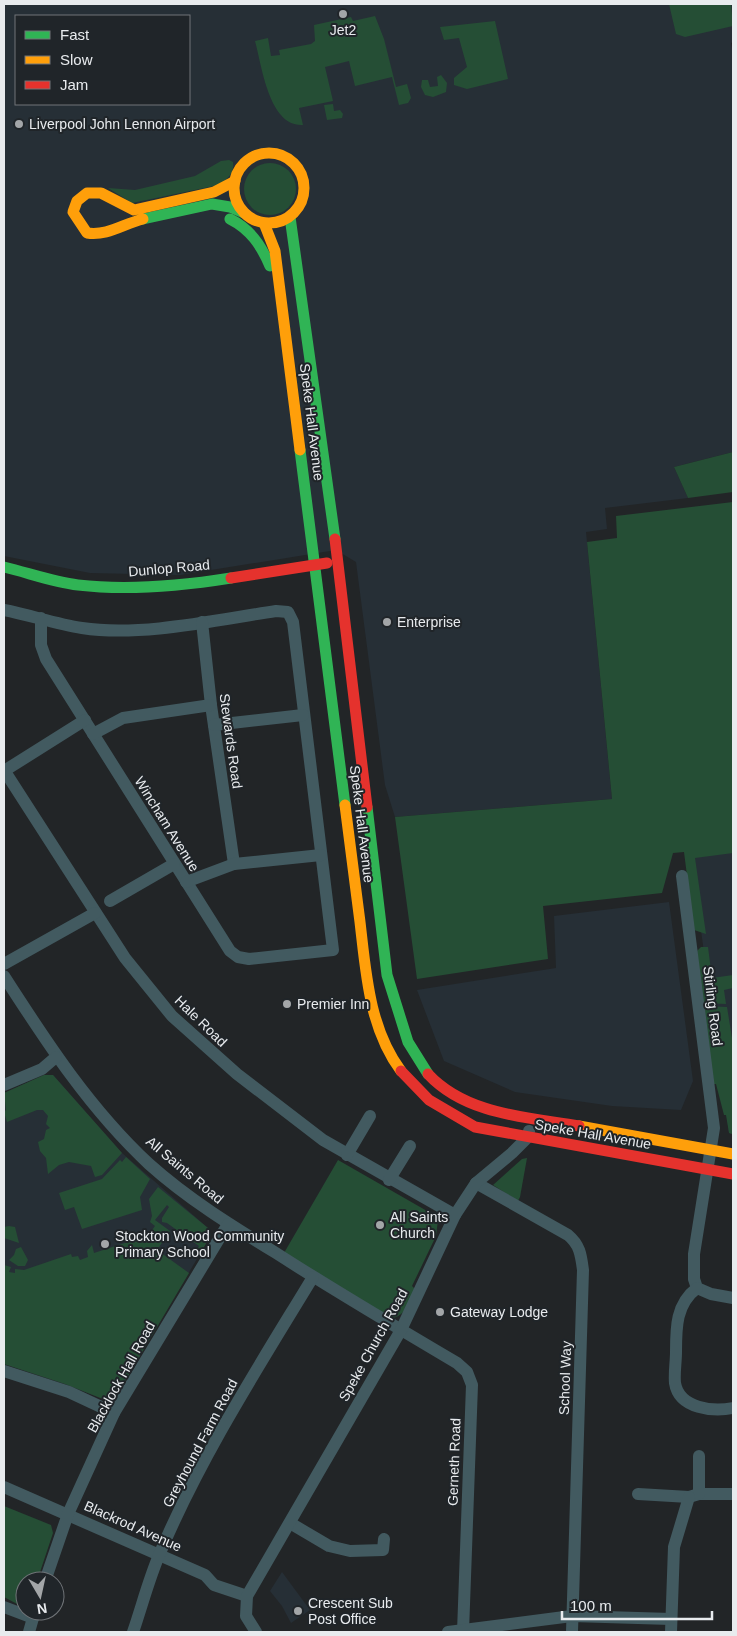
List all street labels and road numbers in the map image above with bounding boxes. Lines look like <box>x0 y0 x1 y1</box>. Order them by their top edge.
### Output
street label: Speke Hall Avenue <box>297 362 327 482</box>
street label: Dunlop Road <box>128 556 210 580</box>
street label: Stewards Road <box>216 692 246 790</box>
street label: Speke Hall Avenue <box>347 764 377 884</box>
street label: Wincham Avenue <box>131 774 203 875</box>
street label: Stirling Road <box>700 965 726 1047</box>
street label: Hale Road <box>172 992 230 1050</box>
street label: Speke Hall Avenue <box>533 1116 653 1152</box>
street label: All Saints Road <box>143 1133 227 1207</box>
street label: Speke Church Road <box>335 1286 411 1404</box>
street label: Blacklock Hall Road <box>84 1319 158 1435</box>
street label: School Way <box>556 1341 574 1415</box>
street label: Greyhound Farm Road <box>159 1376 241 1510</box>
street label: Gerneth Road <box>444 1418 464 1506</box>
street label: Blackrod Avenue <box>82 1497 184 1555</box>

